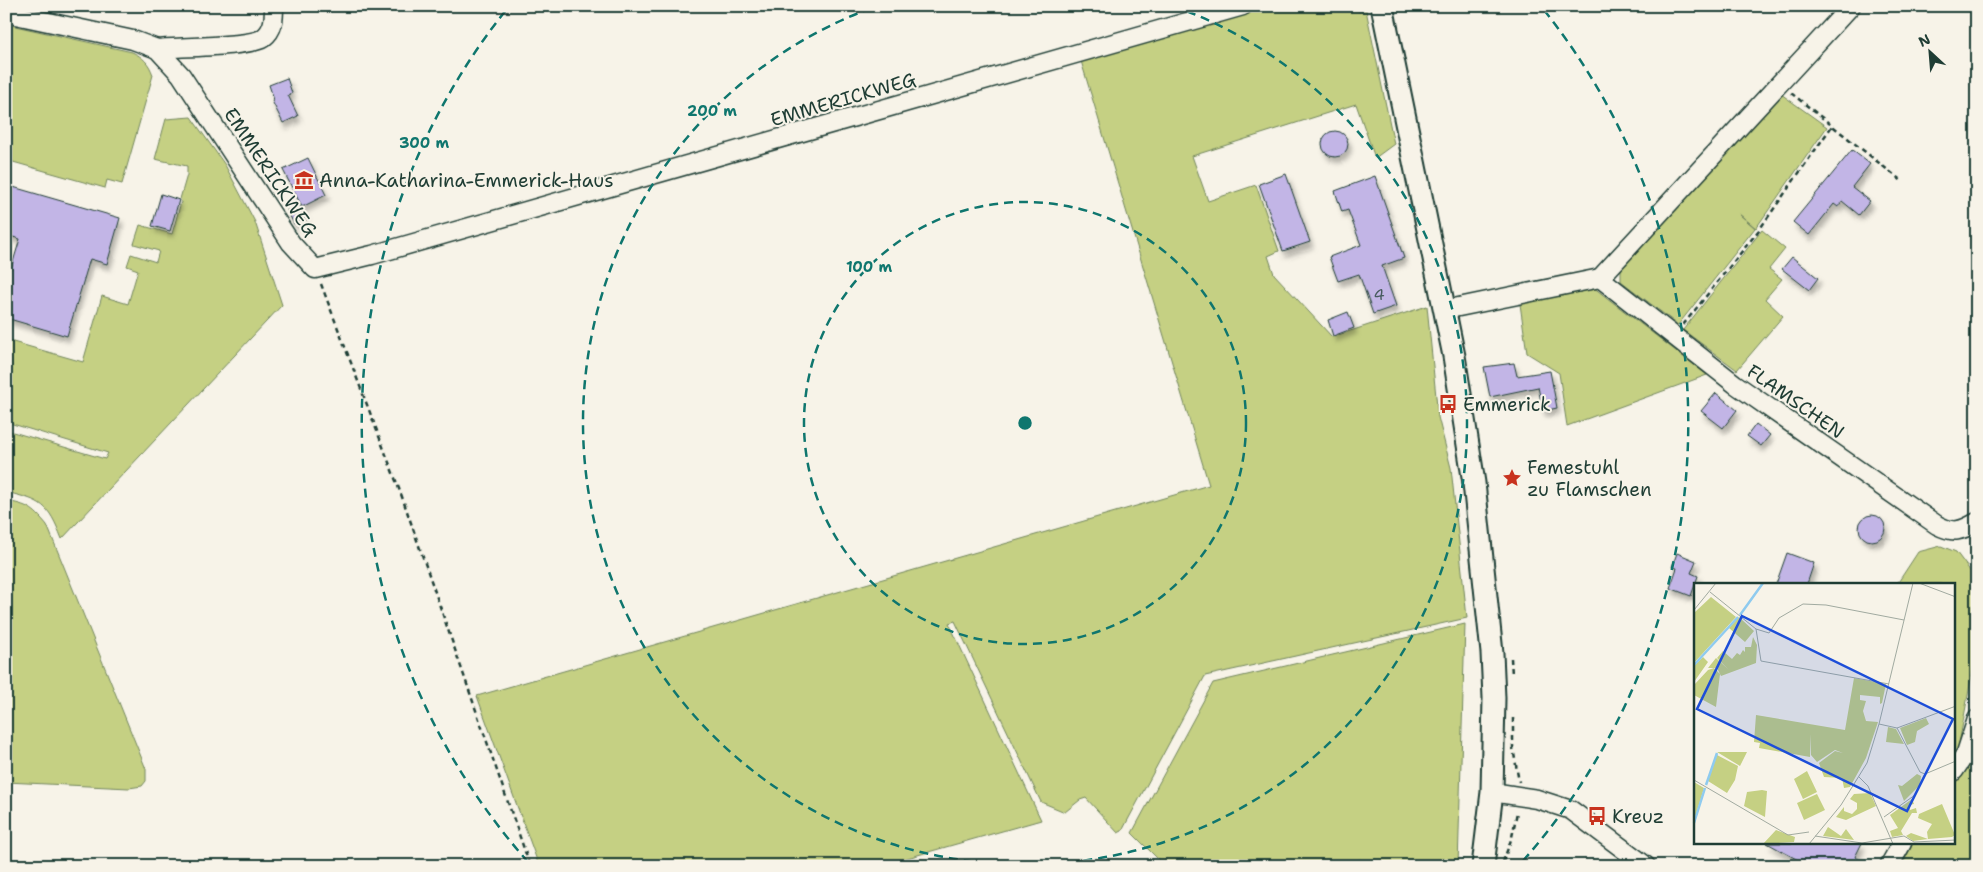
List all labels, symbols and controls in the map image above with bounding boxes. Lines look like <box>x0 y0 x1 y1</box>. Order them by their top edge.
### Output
north arrow <box>1906 28 1956 78</box>
text: N <box>1915 30 1933 51</box>
street label: EMMERICKWEG <box>767 67 919 132</box>
text: 200 m <box>687 101 737 121</box>
street label: EMMERICKWEG <box>218 103 323 242</box>
text: 300 m <box>399 133 449 153</box>
place label: Anna-Katharina-Emmerick-Haus <box>319 168 614 193</box>
museum icon: Anna-Katharina-Emmerick-Haus <box>293 169 315 191</box>
text: 100 m <box>846 257 892 277</box>
house number: 4 <box>1373 284 1385 305</box>
street label: FLAMSCHEN <box>1742 359 1849 444</box>
place label: Emmerick <box>1463 392 1551 417</box>
bus stop icon: Emmerick <box>1437 393 1459 415</box>
centre of rings <box>1016 414 1034 432</box>
place label: Femestuhl zu Flamschen <box>1527 455 1652 502</box>
place icon: Femestuhl zu Flamschen <box>1501 467 1523 489</box>
inset map <box>1694 583 1956 844</box>
place label: Kreuz <box>1612 804 1664 829</box>
bus stop icon: Kreuz <box>1586 805 1608 827</box>

